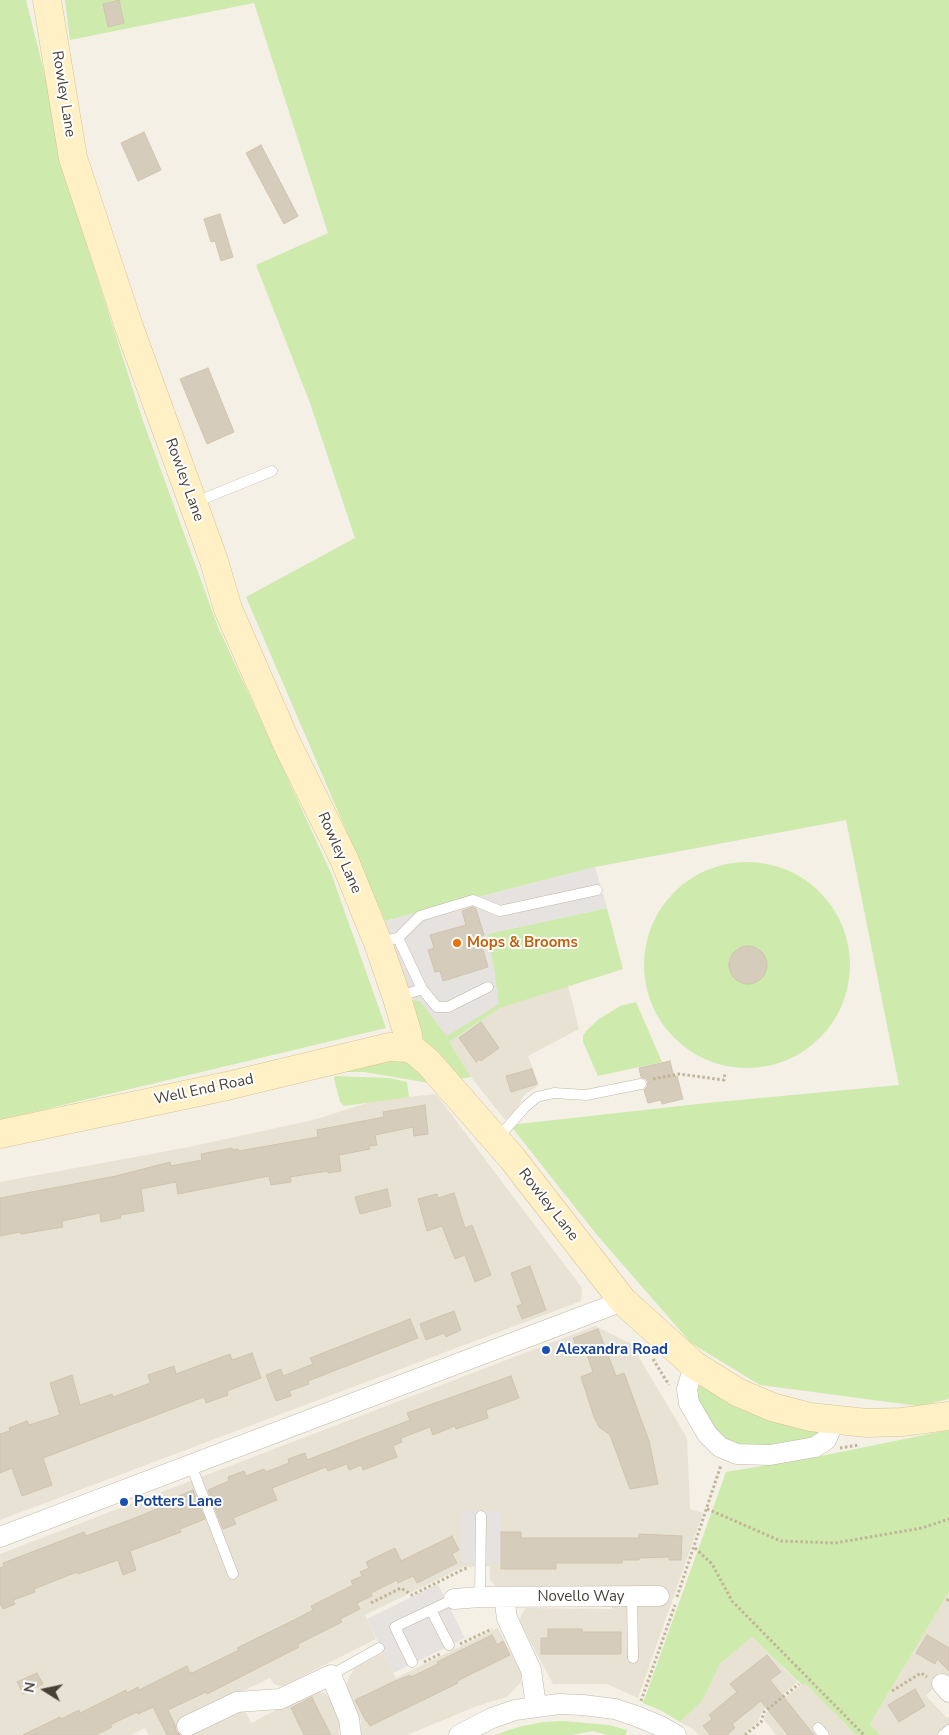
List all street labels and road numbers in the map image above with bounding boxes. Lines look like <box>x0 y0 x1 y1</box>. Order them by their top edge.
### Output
street label: Rowley Lane <box>47 50 79 138</box>
street label: Rowley Lane <box>161 436 207 524</box>
street label: Rowley Lane <box>313 810 365 896</box>
street label: Well End Road <box>153 1071 255 1109</box>
street label: Rowley Lane <box>514 1165 582 1245</box>
street label: Novello Way <box>537 1588 625 1606</box>

